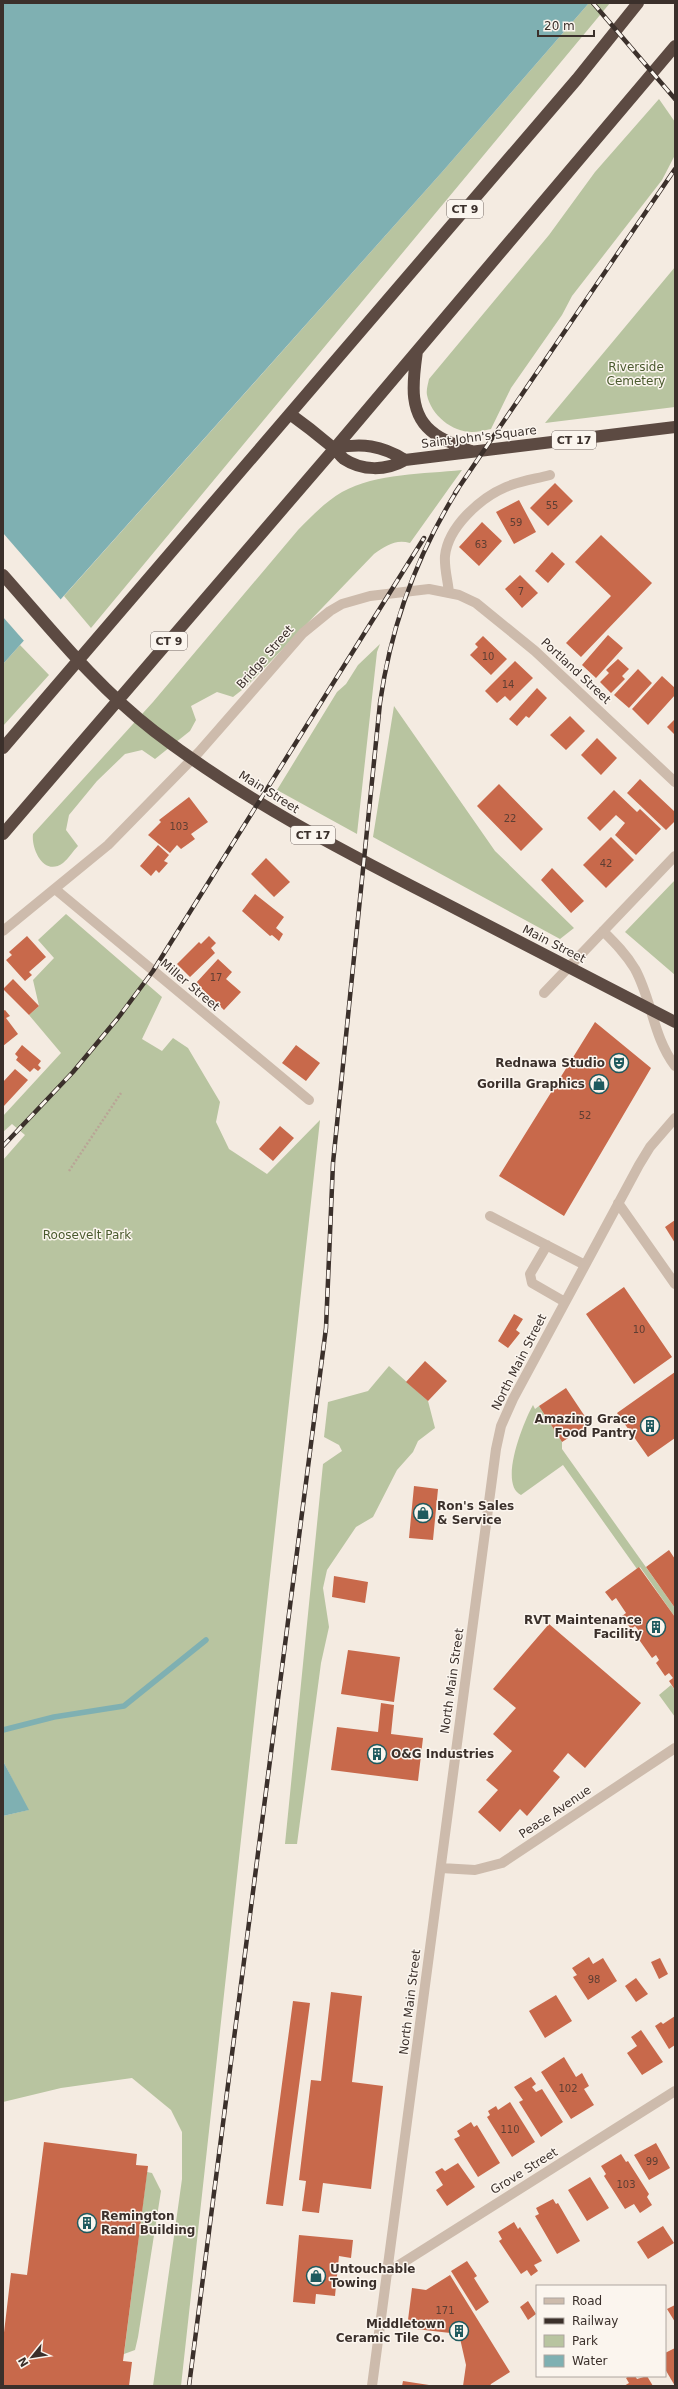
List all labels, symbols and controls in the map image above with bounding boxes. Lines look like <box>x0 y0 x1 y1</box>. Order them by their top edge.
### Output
scale bar <box>538 12 594 38</box>
text: 20 m <box>544 19 575 33</box>
road number: CT 9 <box>447 200 483 218</box>
park label: Riverside Cemetery <box>607 360 665 388</box>
street label: Saint John's Square <box>421 423 537 451</box>
road number: CT 17 <box>552 431 596 449</box>
house number: 55 <box>546 500 558 511</box>
house number: 59 <box>510 517 522 528</box>
house number: 63 <box>475 539 487 550</box>
house number: 7 <box>518 586 524 597</box>
street label: Bridge Street <box>234 622 297 692</box>
road number: CT 9 <box>151 632 187 650</box>
street label: Portland Street <box>538 635 614 707</box>
house number: 10 <box>482 651 494 662</box>
house number: 14 <box>502 679 514 690</box>
street label: Main Street <box>236 768 302 816</box>
house number: 22 <box>504 813 516 824</box>
house number: 103 <box>169 821 189 832</box>
road number: CT 17 <box>291 826 335 844</box>
house number: 42 <box>600 858 612 869</box>
street label: Main Street <box>520 922 588 966</box>
street label: Miller Street <box>158 956 223 1014</box>
house number: 17 <box>210 972 222 983</box>
theatre icon: Rednawa Studio <box>608 1052 630 1074</box>
place label: Rednawa Studio <box>495 1056 605 1070</box>
shop icon: Gorilla Graphics <box>588 1073 610 1095</box>
place label: Gorilla Graphics <box>477 1077 585 1091</box>
house number: 52 <box>579 1110 591 1121</box>
park label: Roosevelt Park <box>43 1228 131 1242</box>
street label: North Main Street <box>489 1311 549 1413</box>
house number: 10 <box>633 1324 645 1335</box>
place label: Amazing Grace Food Pantry <box>535 1412 636 1440</box>
building icon: Amazing Grace Food Pantry <box>639 1415 661 1437</box>
place label: Ron's Sales & Service <box>437 1499 514 1527</box>
shop icon: Ron's Sales & Service <box>412 1502 434 1524</box>
place label: RVT Maintenance Facility <box>524 1613 642 1641</box>
building icon: RVT Maintenance Facility <box>645 1616 667 1638</box>
street label: North Main Street <box>438 1627 466 1735</box>
building icon: O&G Industries <box>366 1743 388 1765</box>
place label: O&G Industries <box>391 1747 494 1761</box>
street label: Pease Avenue <box>516 1783 594 1841</box>
street label: North Main Street <box>397 1948 423 2056</box>
house number: 98 <box>588 1974 600 1985</box>
house number: 102 <box>558 2083 578 2094</box>
house number: 110 <box>500 2124 520 2135</box>
street label: Grove Street <box>488 2145 560 2197</box>
house number: 99 <box>646 2156 658 2167</box>
house number: 103 <box>616 2179 636 2190</box>
place label: Remington Rand Building <box>101 2209 195 2237</box>
building icon: Remington Rand Building <box>76 2212 98 2234</box>
place label: Untouchable Towing <box>330 2262 415 2290</box>
shop icon: Untouchable Towing <box>305 2265 327 2287</box>
legend <box>536 2285 666 2377</box>
text: Road <box>572 2294 602 2308</box>
house number: 171 <box>435 2305 455 2316</box>
text: Railway <box>572 2314 618 2328</box>
place label: Middletown Ceramic Tile Co. <box>336 2317 445 2345</box>
building icon: Middletown Ceramic Tile Co. <box>448 2320 470 2342</box>
text: Park <box>572 2334 598 2348</box>
north arrow <box>12 2337 52 2377</box>
text: Water <box>572 2354 608 2368</box>
text: N <box>16 2355 32 2369</box>

